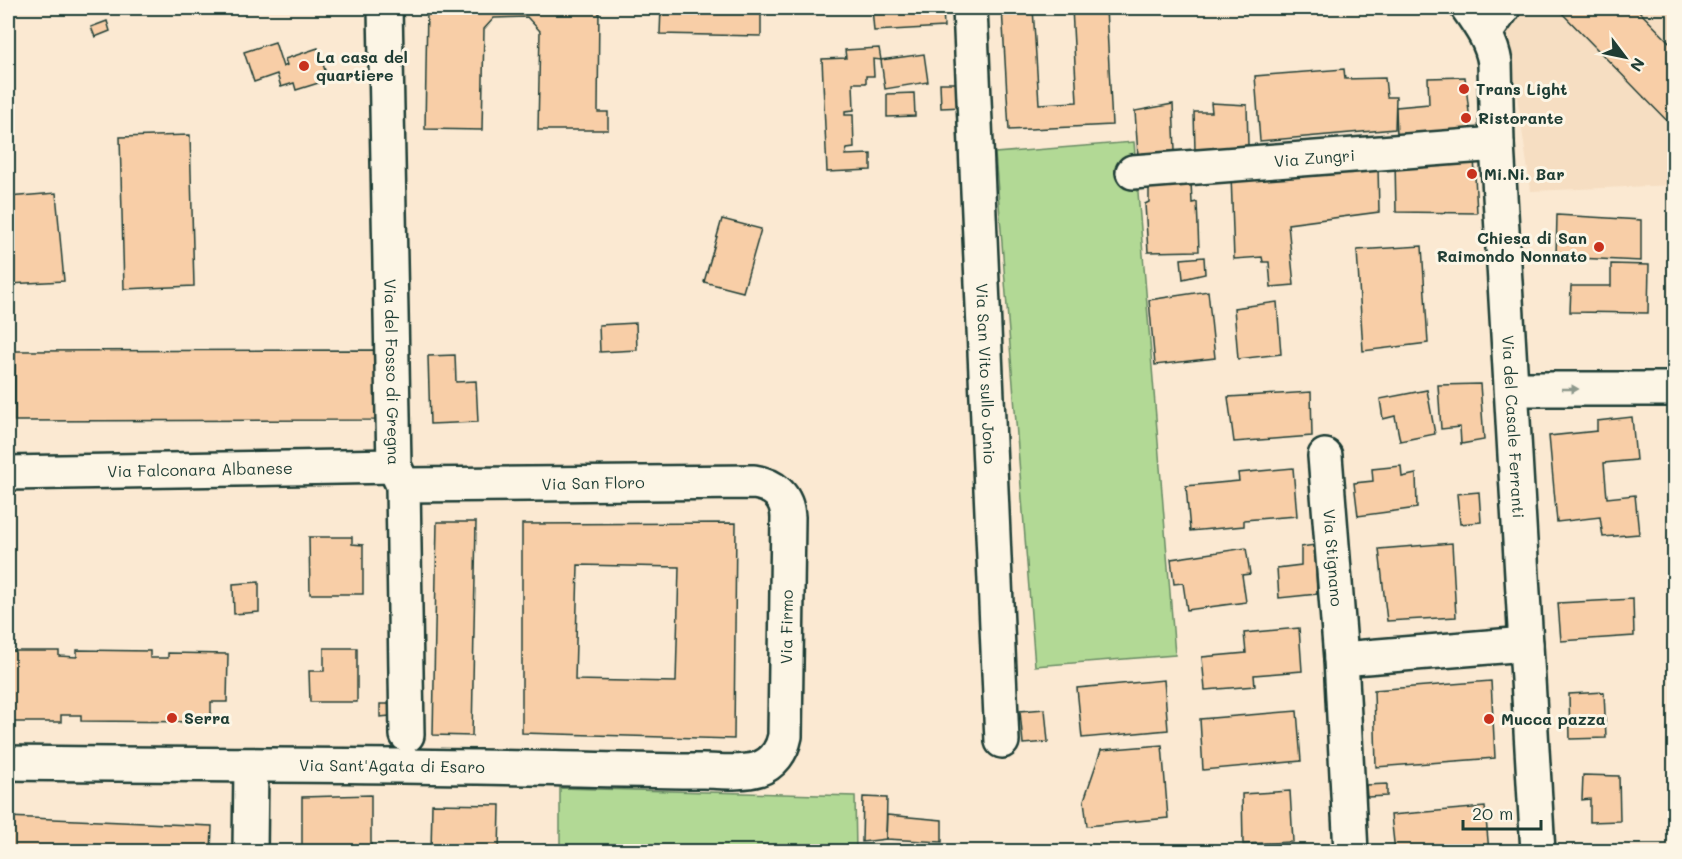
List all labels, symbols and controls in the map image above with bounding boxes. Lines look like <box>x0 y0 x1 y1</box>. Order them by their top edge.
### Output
north arrow <box>1595 27 1655 87</box>
place label: La casa del quartiere <box>316 46 408 85</box>
text: N <box>1626 54 1650 76</box>
marker: La casa del quartiere <box>297 59 311 73</box>
place label: Trans Light <box>1476 78 1567 99</box>
marker: Trans Light <box>1457 82 1471 96</box>
place label: Ristorante <box>1478 107 1563 128</box>
marker: Ristorante <box>1459 111 1473 125</box>
street label: Via Zungri <box>1273 144 1356 171</box>
place label: Mi.Ni. Bar <box>1484 163 1564 184</box>
marker: Mi.Ni. Bar <box>1465 167 1479 181</box>
place label: Chiesa di San Raimondo Nonnato <box>1437 227 1587 266</box>
marker: Chiesa di San Raimondo Nonnato <box>1592 240 1606 254</box>
street label: Via del Fosso di Gregna <box>380 279 405 465</box>
street label: Via San Vito sullo Jonio <box>972 283 1001 464</box>
street label: Via del Casale Ferranti <box>1498 334 1530 519</box>
one-way arrow <box>1561 384 1580 394</box>
street label: Via Falconara Albanese <box>107 457 293 481</box>
street label: Via San Floro <box>541 471 645 494</box>
street label: Via Stignano <box>1319 508 1348 607</box>
street label: Via Firmo <box>775 590 797 664</box>
place label: Serra <box>184 707 230 728</box>
place label: Mucca pazza <box>1501 708 1606 729</box>
marker: Serra <box>165 711 179 725</box>
marker: Mucca pazza <box>1482 712 1496 726</box>
street label: Via Sant'Agata di Esaro <box>299 754 485 777</box>
scale bar <box>1463 793 1541 831</box>
text: 20 m <box>1472 801 1513 825</box>

